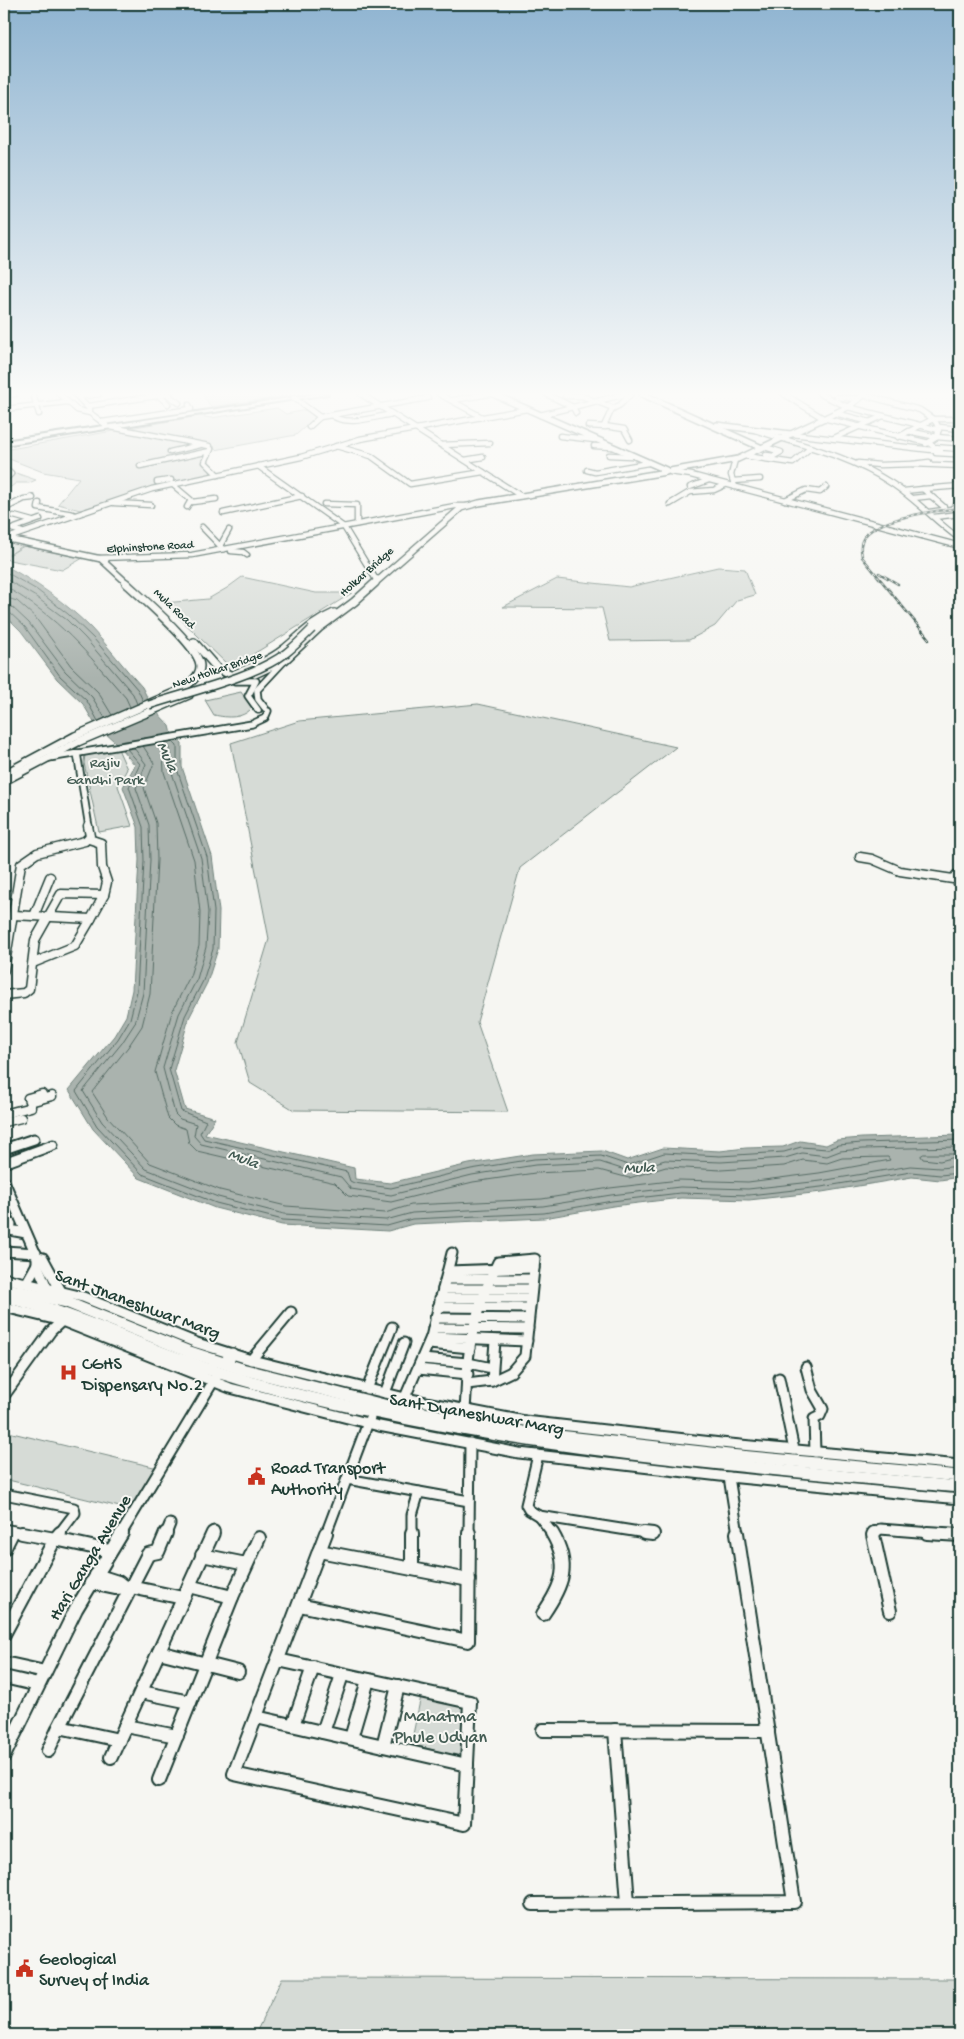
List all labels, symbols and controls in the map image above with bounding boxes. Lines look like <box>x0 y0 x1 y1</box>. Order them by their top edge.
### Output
street label: Elphinstone Road <box>106 539 195 557</box>
street label: Holkar Bridge <box>337 544 398 600</box>
street label: Mula Road <box>150 587 198 633</box>
street label: New Holkar Bridge <box>171 649 265 693</box>
water label: Mula <box>151 739 181 776</box>
park label: Rajiv Gandhi Park <box>66 755 145 790</box>
water label: Mula <box>225 1146 262 1175</box>
water label: Mula <box>623 1159 656 1180</box>
street label: Sant Jnaneshwar Marg <box>52 1266 223 1345</box>
place label: CGHS Dispensary No.2 <box>81 1355 203 1397</box>
hospital icon: CGHS Dispensary No.2 <box>58 1363 78 1383</box>
street label: Sant Dyaneshwar Marg <box>388 1390 565 1441</box>
place label: Road Transport Authority <box>271 1459 387 1501</box>
public building icon: Road Transport Authority <box>247 1467 267 1487</box>
street label: Hari Ganga Avenue <box>45 1491 137 1625</box>
park label: Mahatma Phule Udyan <box>392 1707 487 1749</box>
place label: Geological Survey of India <box>39 1950 150 1992</box>
public building icon: Geological Survey of India <box>15 1958 35 1978</box>

